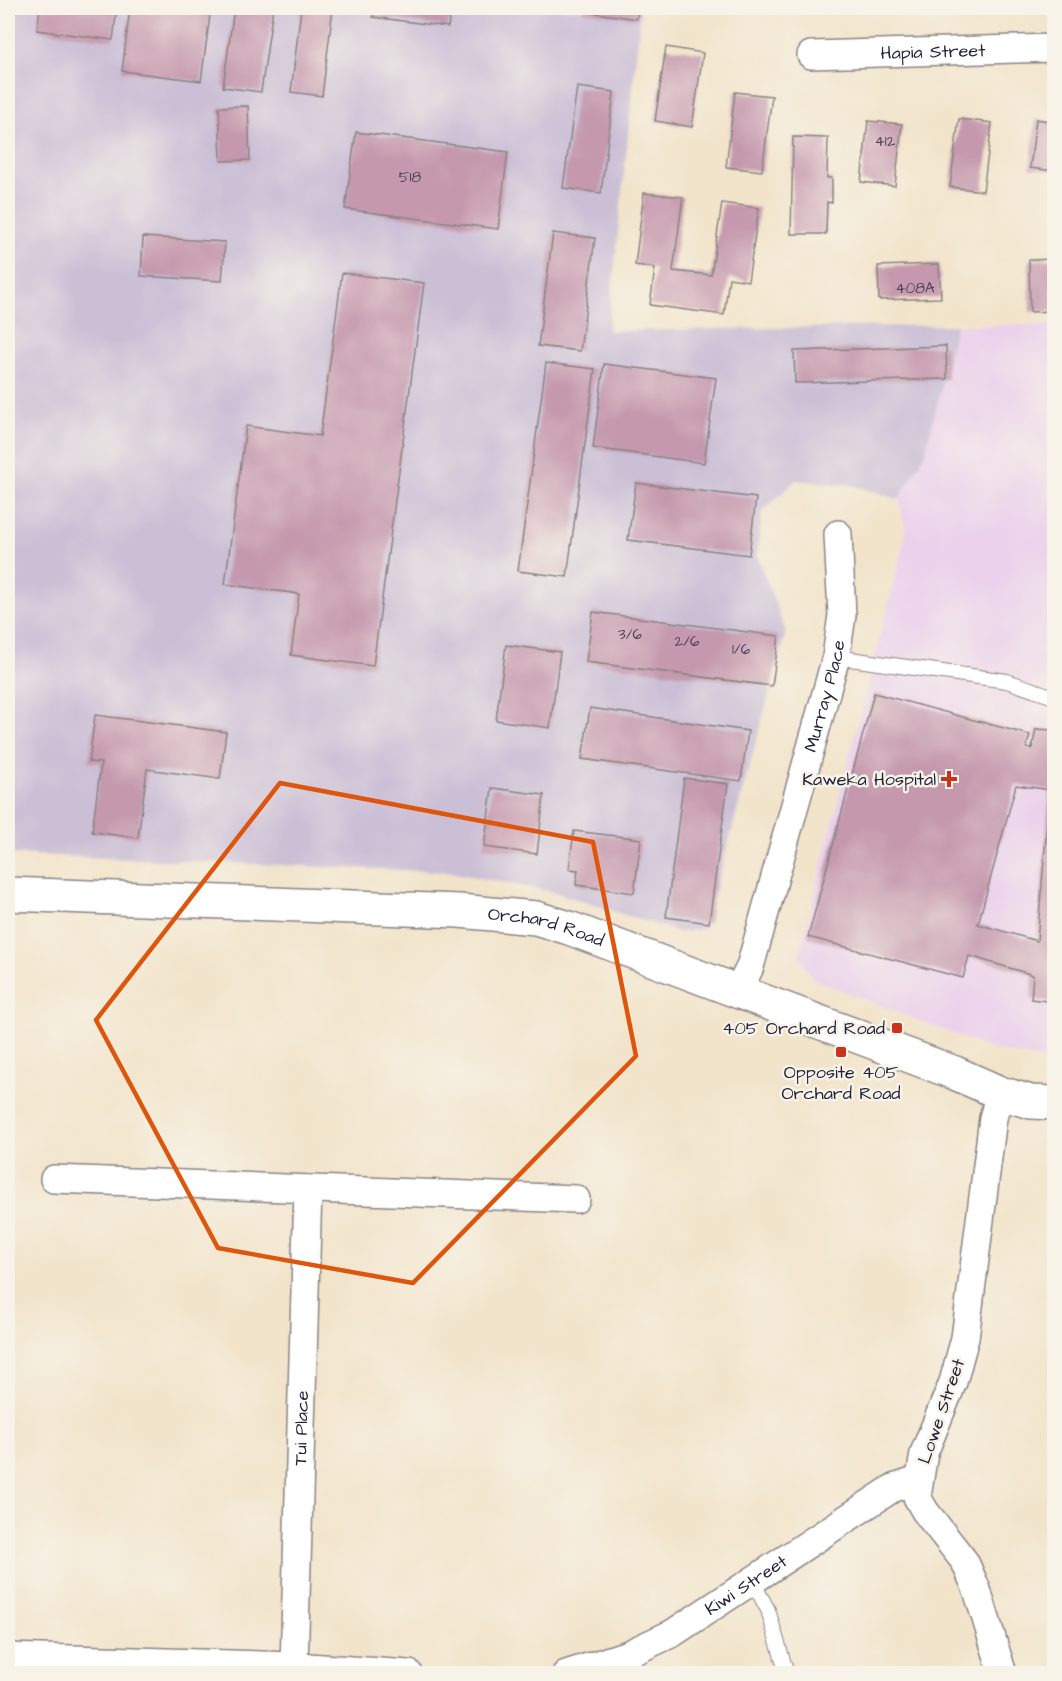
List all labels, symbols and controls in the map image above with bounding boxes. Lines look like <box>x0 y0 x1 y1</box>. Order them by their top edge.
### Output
street label: Hapia Street <box>880 38 986 66</box>
house number: 412 <box>875 131 896 152</box>
house number: 518 <box>399 167 421 188</box>
house number: 408A <box>895 278 935 299</box>
house number: 3/6 <box>618 624 643 645</box>
house number: 2/6 <box>675 631 700 652</box>
street label: Murray Place <box>798 638 851 755</box>
house number: 1/6 <box>732 639 751 660</box>
place label: Kaweka Hospital <box>802 767 936 792</box>
marker: Kaweka Hospital <box>940 770 958 788</box>
street label: Orchard Road <box>487 902 607 953</box>
place label: 405 Orchard Road <box>722 1016 885 1041</box>
marker: 405 Orchard Road <box>890 1021 904 1035</box>
marker: Opposite 405 Orchard Road <box>834 1045 848 1059</box>
place label: Opposite 405 Orchard Road <box>781 1060 901 1106</box>
street label: Lowe Street <box>912 1355 971 1467</box>
street label: Tui Place <box>288 1390 315 1466</box>
street label: Kiwi Street <box>700 1549 793 1622</box>

